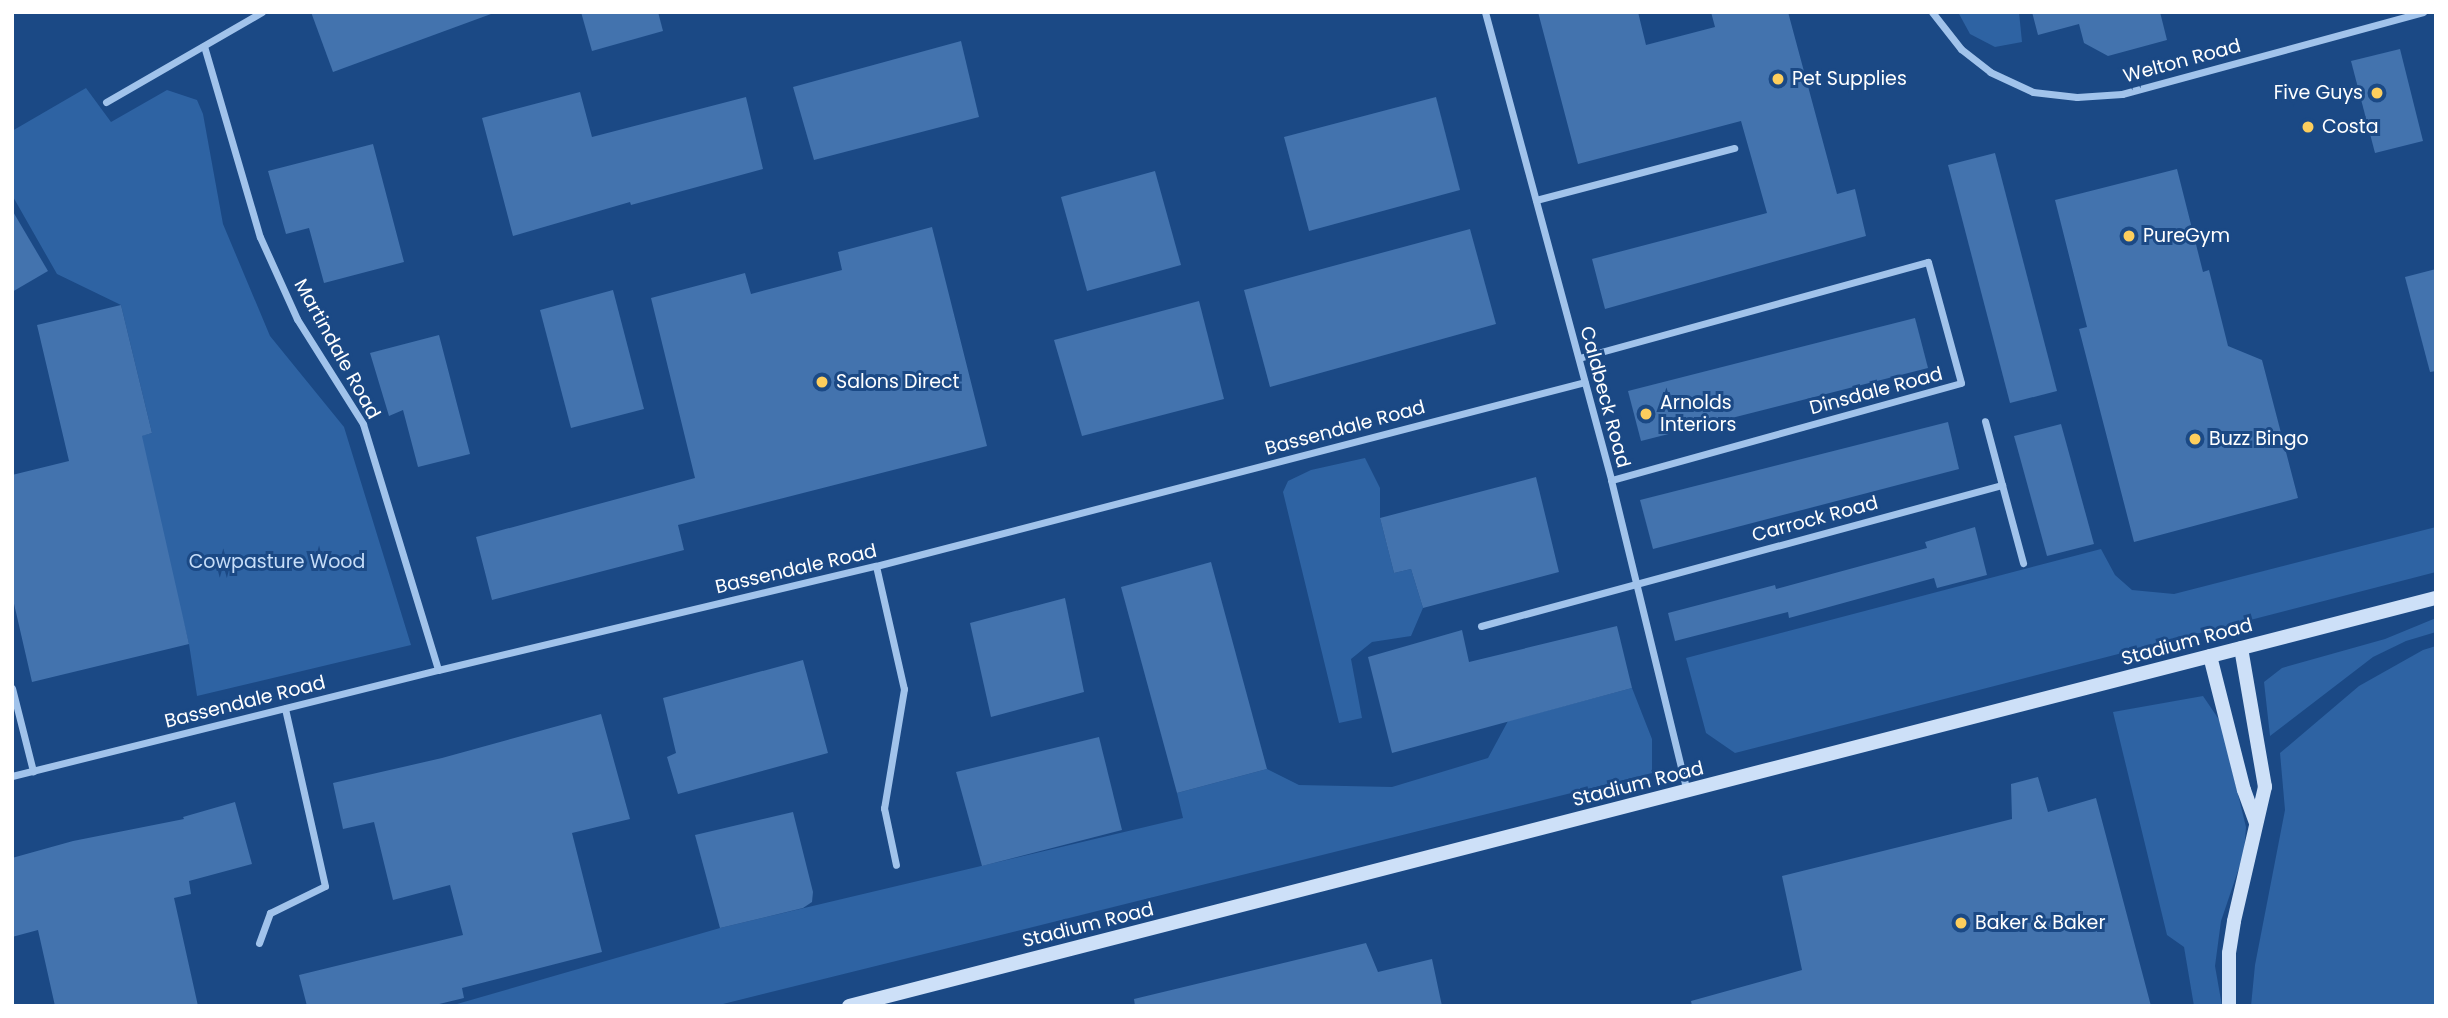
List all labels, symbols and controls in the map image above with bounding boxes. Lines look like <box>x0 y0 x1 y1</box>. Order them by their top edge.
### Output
street label: Welton Road <box>2121 34 2243 88</box>
place label: Pet Supplies <box>1792 68 1907 90</box>
marker: Pet Supplies <box>1770 71 1786 87</box>
place label: Five Guys <box>2274 82 2363 104</box>
marker: Five Guys <box>2369 85 2385 101</box>
place label: Costa <box>2322 116 2379 138</box>
marker: Costa <box>2300 119 2316 135</box>
place label: PureGym <box>2143 225 2230 247</box>
marker: PureGym <box>2121 228 2137 244</box>
street label: Martindale Road <box>289 275 385 423</box>
street label: Caldbeck Road <box>1575 324 1635 470</box>
street label: Dinsdale Road <box>1807 362 1945 420</box>
place label: Salons Direct <box>836 371 959 393</box>
marker: Salons Direct <box>814 374 830 390</box>
place label: Arnolds Interiors <box>1660 392 1736 436</box>
street label: Bassendale Road <box>1262 396 1428 460</box>
marker: Arnolds Interiors <box>1638 406 1654 422</box>
place label: Buzz Bingo <box>2209 428 2309 450</box>
marker: Buzz Bingo <box>2187 431 2203 447</box>
street label: Carrock Road <box>1749 491 1881 547</box>
street label: Bassendale Road <box>713 539 879 599</box>
park label: Cowpasture Wood <box>189 551 365 573</box>
street label: Stadium Road <box>2119 614 2255 670</box>
street label: Bassendale Road <box>162 671 328 733</box>
street label: Stadium Road <box>1570 757 1706 811</box>
street label: Stadium Road <box>1020 898 1156 952</box>
place label: Baker & Baker <box>1975 912 2105 934</box>
marker: Baker & Baker <box>1953 915 1969 931</box>

